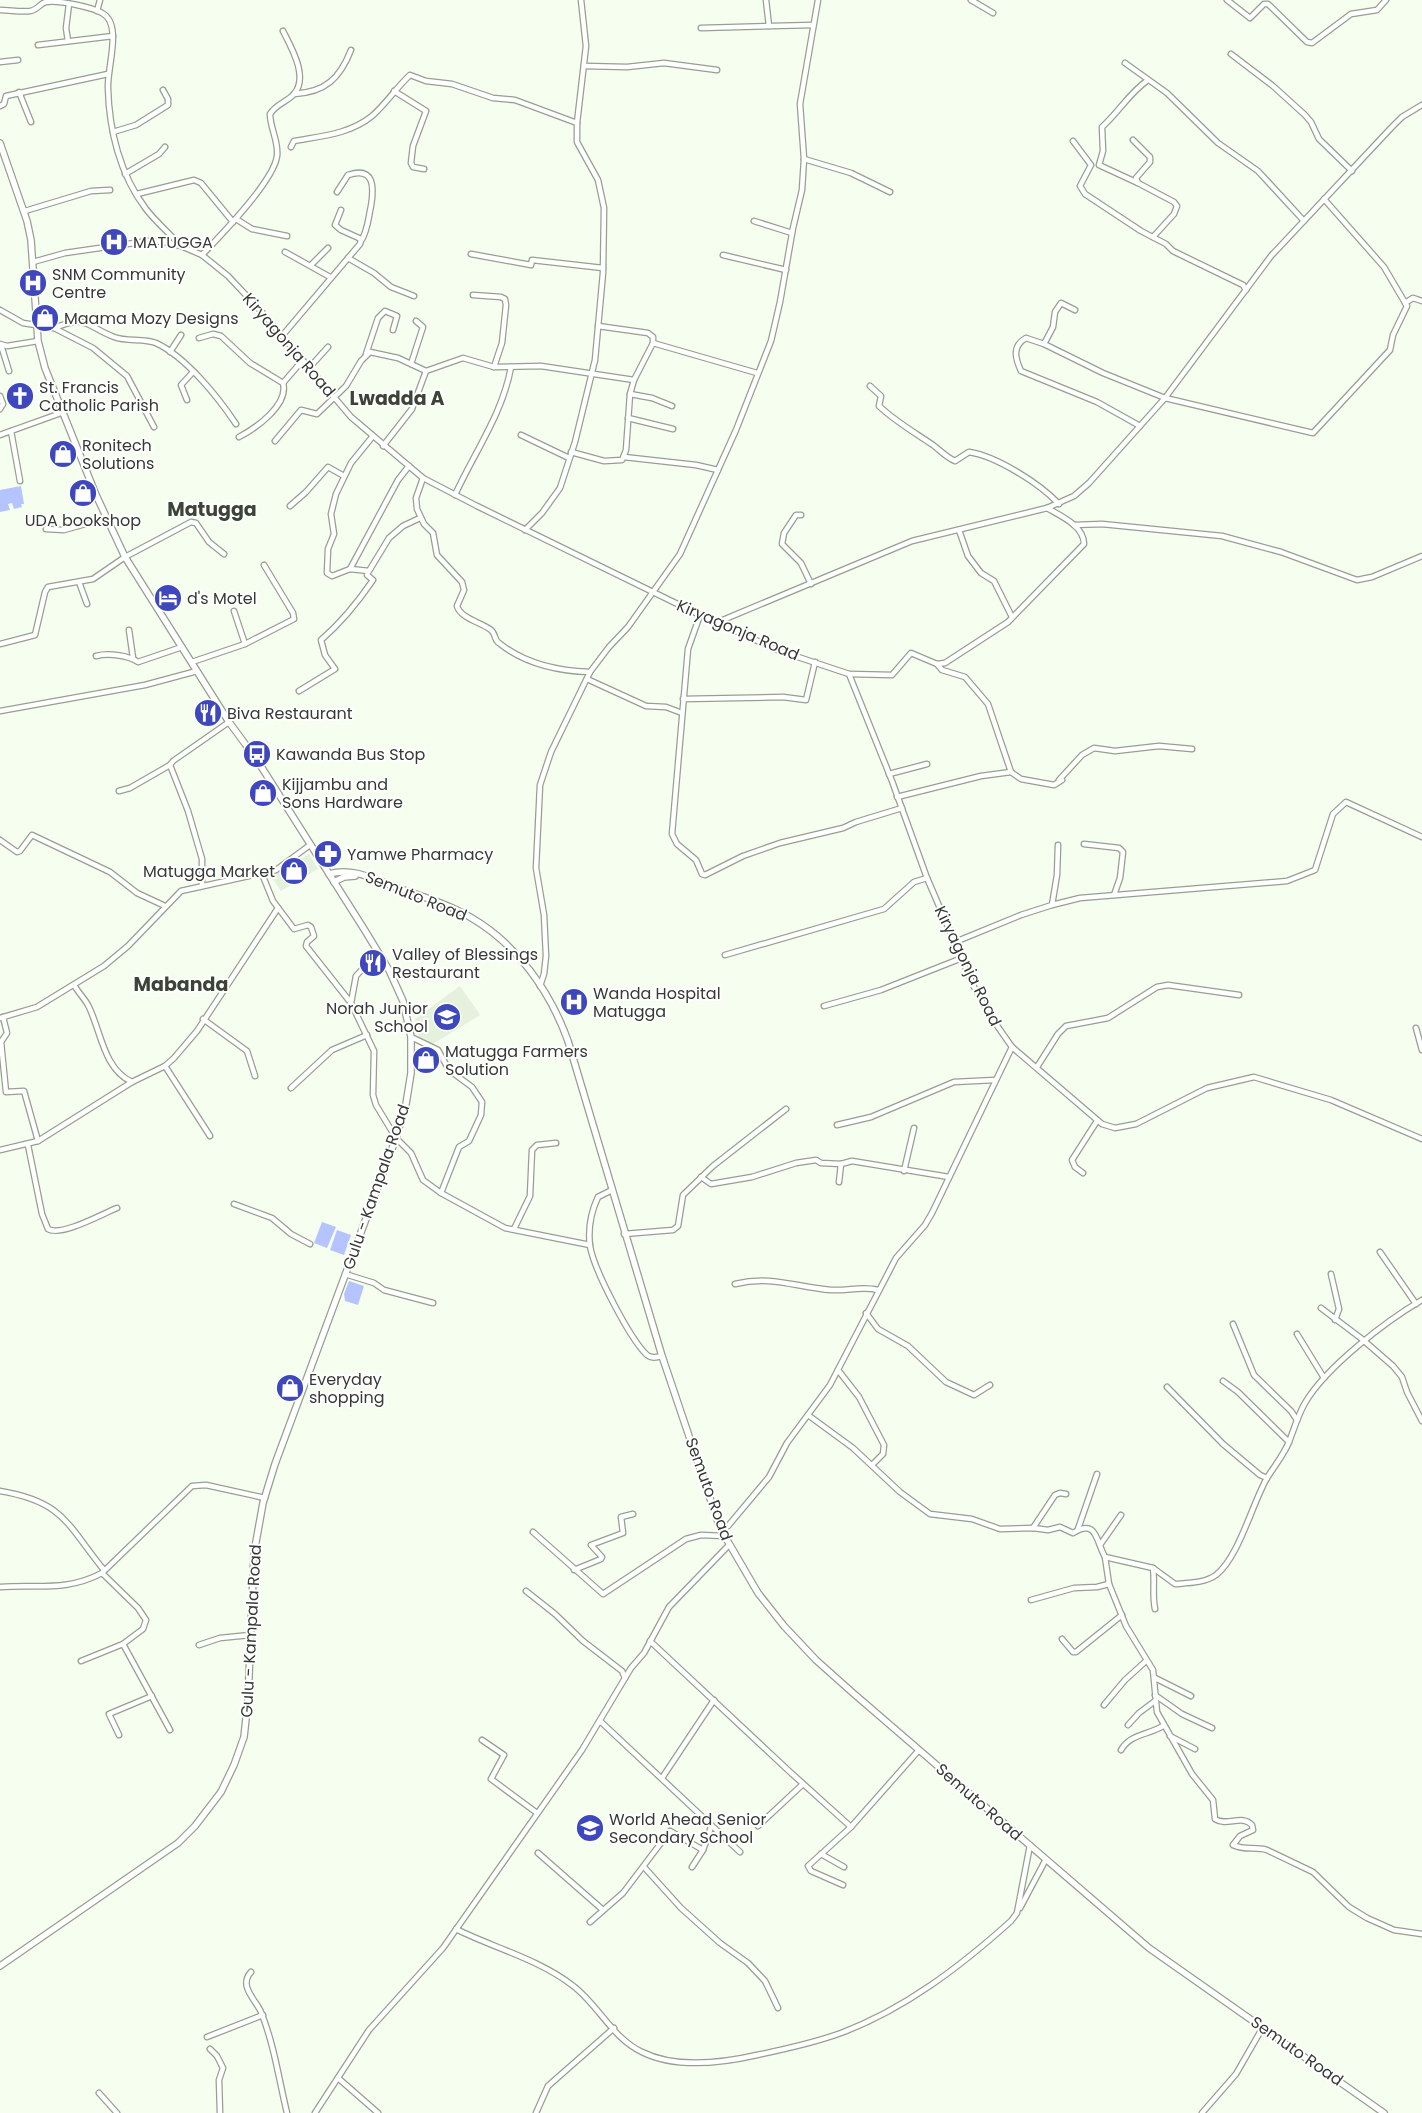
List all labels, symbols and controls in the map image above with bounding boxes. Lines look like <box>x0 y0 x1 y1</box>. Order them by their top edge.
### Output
hospital icon: MATUGGA <box>99 227 129 257</box>
place label: MATUGGA <box>133 231 213 254</box>
place label: SNM Community Centre <box>52 263 186 304</box>
hospital icon: SNM Community Centre <box>18 268 48 298</box>
street label: Kiryagonja Road <box>237 288 341 402</box>
shop icon: Maama Mozy Designs <box>30 303 60 333</box>
place label: Maama Mozy Designs <box>64 307 238 330</box>
place label: St. Francis Catholic Parish <box>39 376 159 417</box>
church icon: St. Francis Catholic Parish <box>5 381 35 411</box>
district label: Lwadda A <box>349 385 445 412</box>
place label: Ronitech Solutions <box>82 434 154 475</box>
shop icon: Ronitech Solutions <box>48 439 78 469</box>
shop icon: UDA bookshop <box>68 478 98 508</box>
district label: Matugga <box>167 496 257 523</box>
place label: UDA bookshop <box>25 509 141 532</box>
hotel icon: d's Motel <box>153 583 183 613</box>
place label: d's Motel <box>187 587 257 610</box>
street label: Kiryagonja Road <box>673 594 803 666</box>
restaurant icon: Biva Restaurant <box>193 698 223 728</box>
place label: Biva Restaurant <box>227 702 353 725</box>
bus stop icon: Kawanda Bus Stop <box>242 739 272 769</box>
place label: Kawanda Bus Stop <box>276 743 426 766</box>
place label: Kijjambu and Sons Hardware <box>282 773 403 814</box>
shop icon: Kijjambu and Sons Hardware <box>248 778 278 808</box>
pharmacy icon: Yamwe Pharmacy <box>313 839 343 869</box>
place label: Yamwe Pharmacy <box>347 843 493 866</box>
shop icon: Matugga Market <box>279 856 309 886</box>
place label: Matugga Market <box>143 860 275 883</box>
street label: Semuto Road <box>362 865 470 927</box>
street label: Kiryagonja Road <box>929 902 1007 1030</box>
place label: Valley of Blessings Restaurant <box>392 943 538 984</box>
restaurant icon: Valley of Blessings Restaurant <box>358 948 388 978</box>
district label: Mabanda <box>134 971 228 998</box>
place label: Wanda Hospital Matugga <box>593 982 721 1023</box>
hospital icon: Wanda Hospital Matugga <box>559 987 589 1017</box>
place label: Norah Junior School <box>326 997 428 1038</box>
school or university icon: Norah Junior School <box>432 1002 462 1032</box>
place label: Matugga Farmers Solution <box>445 1040 588 1081</box>
shop icon: Matugga Farmers Solution <box>411 1045 441 1075</box>
street label: Gulu - Kampala Road <box>337 1101 415 1273</box>
place label: Everyday shopping <box>309 1368 384 1409</box>
shop icon: Everyday shopping <box>275 1373 305 1403</box>
street label: Semuto Road <box>680 1434 738 1544</box>
street label: Gulu - Kampala Road <box>235 1544 267 1718</box>
street label: Semuto Road <box>931 1758 1027 1846</box>
place label: World Ahead Senior Secondary School <box>609 1808 766 1849</box>
school or university icon: World Ahead Senior Secondary School <box>575 1813 605 1843</box>
street label: Semuto Road <box>1246 2011 1348 2091</box>

